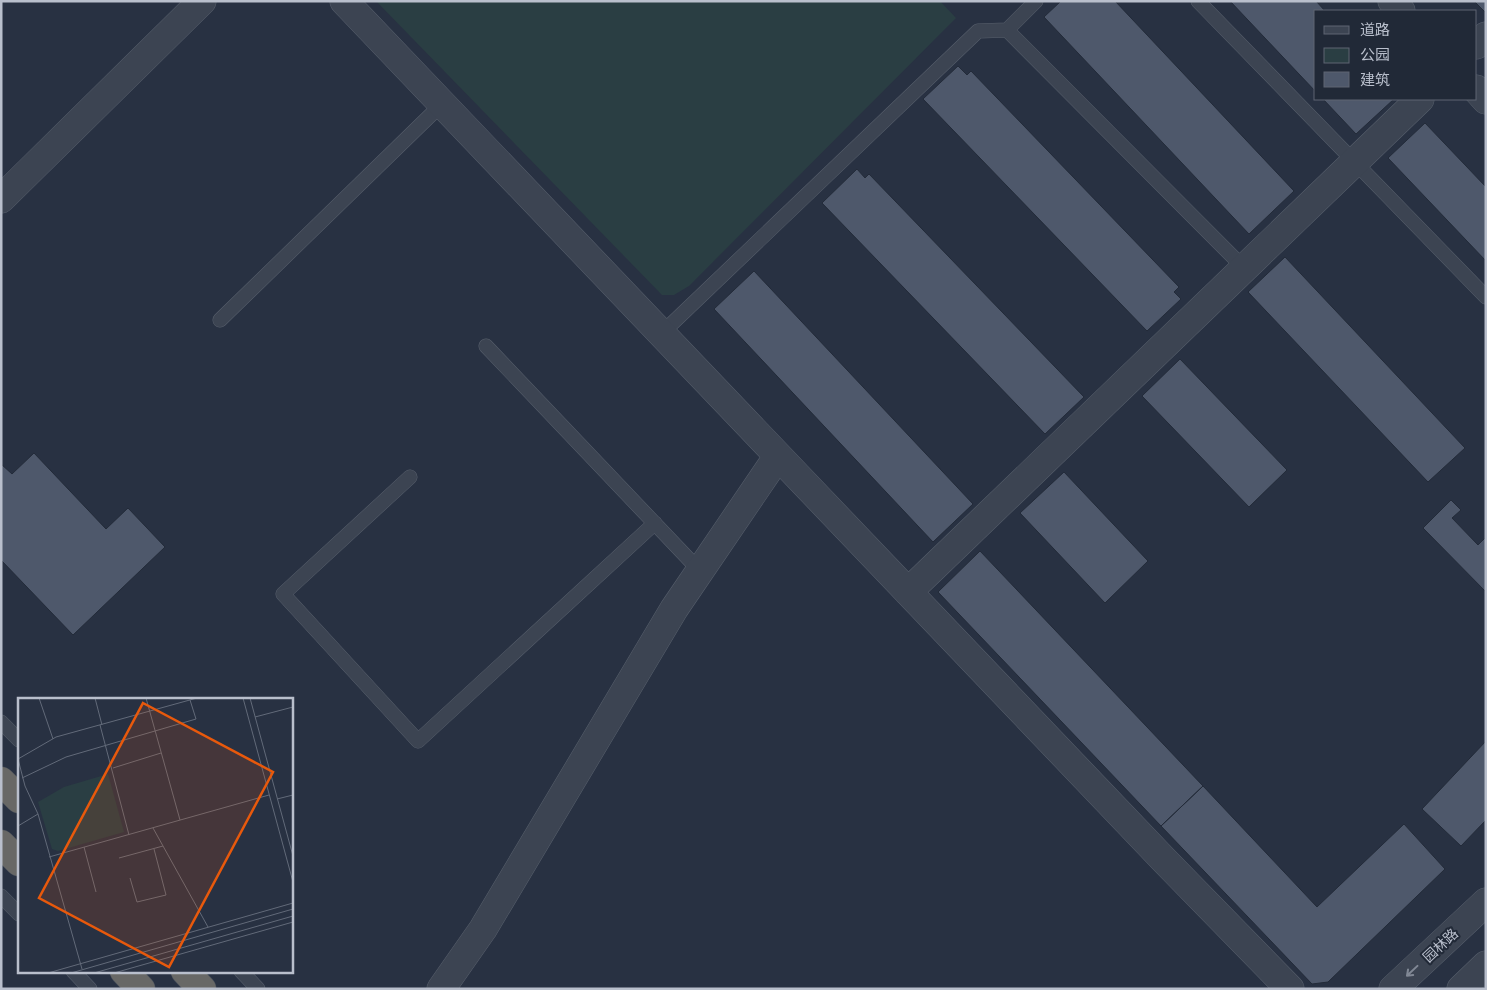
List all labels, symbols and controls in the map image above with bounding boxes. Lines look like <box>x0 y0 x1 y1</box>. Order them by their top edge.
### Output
legend <box>1314 10 1477 100</box>
text: 道路 <box>1360 19 1390 39</box>
text: 公园 <box>1360 44 1390 64</box>
text: 建筑 <box>1360 69 1390 89</box>
inset map <box>18 698 292 972</box>
street label: 园林路 <box>1418 924 1462 966</box>
one-way arrow <box>1406 965 1418 977</box>

